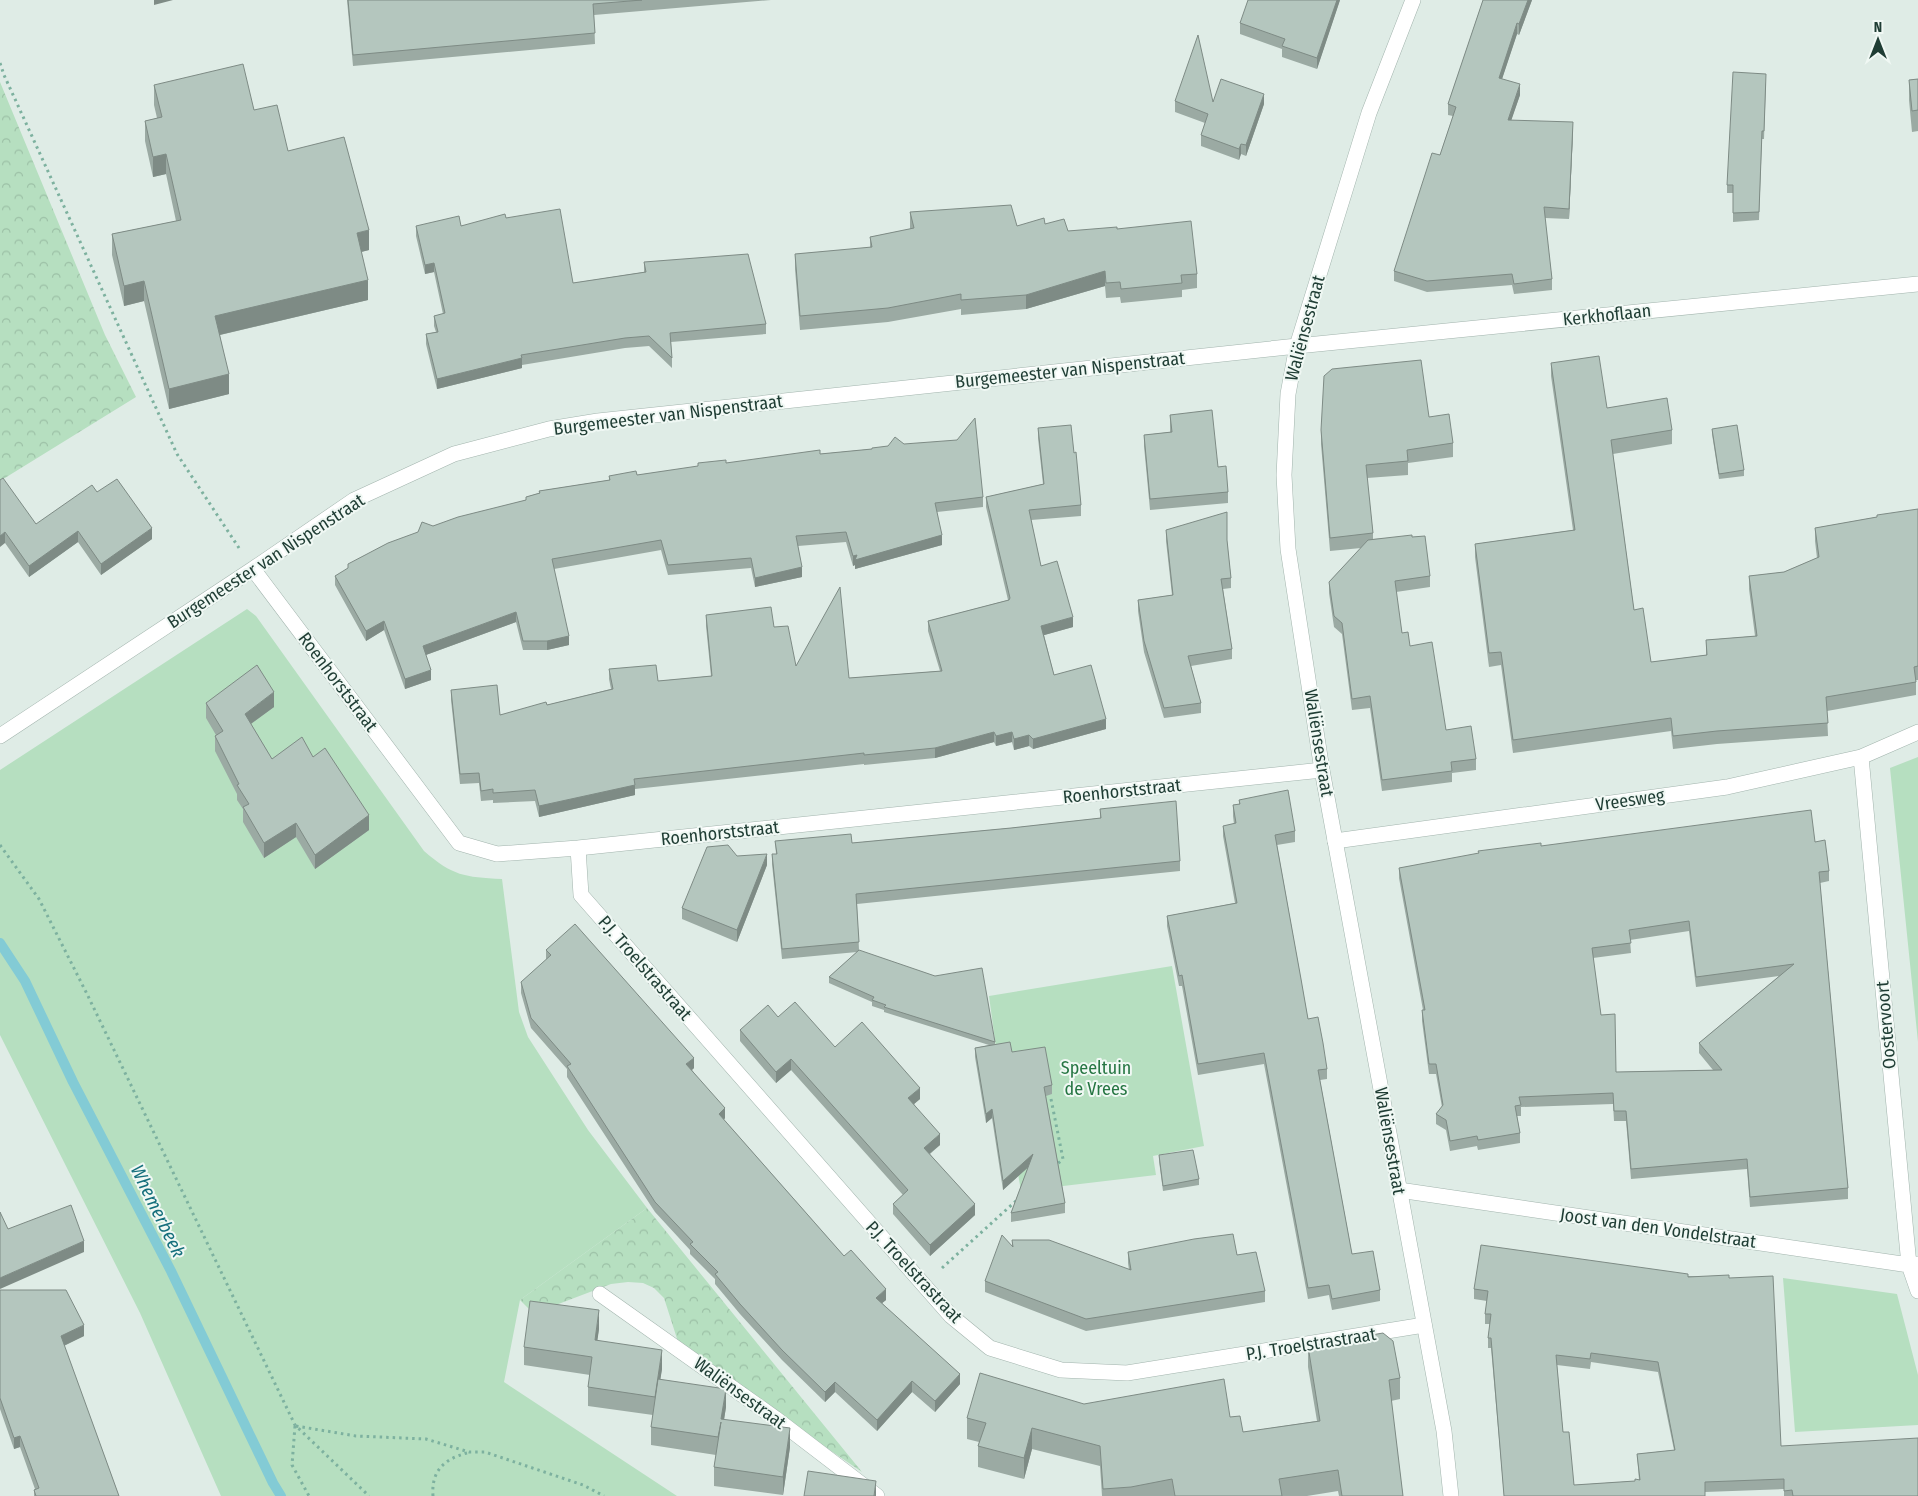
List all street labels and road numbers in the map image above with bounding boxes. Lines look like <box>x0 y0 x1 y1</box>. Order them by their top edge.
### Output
street label: Waliënsestraat <box>1280 273 1330 383</box>
street label: Kerkhoflaan <box>1562 299 1652 331</box>
street label: Burgemeester van Nispenstraat <box>954 347 1186 393</box>
street label: Burgemeester van Nispenstraat <box>552 390 784 440</box>
street label: Burgemeester van Nispenstraat <box>163 489 369 633</box>
street label: Roenhorststraat <box>294 628 383 736</box>
street label: Waliënsestraat <box>1300 688 1338 798</box>
street label: Roenhorststraat <box>1062 774 1182 808</box>
street label: Vreesweg <box>1594 784 1666 816</box>
street label: Roenhorststraat <box>660 816 780 850</box>
street label: P.J. Troelstrastraat <box>594 911 696 1025</box>
street label: Oostervoort <box>1871 980 1901 1070</box>
street label: Waliënsestraat <box>1370 1086 1410 1196</box>
street label: Joost van den Vondelstraat <box>1558 1203 1758 1253</box>
street label: P.J. Troelstrastraat <box>861 1216 967 1328</box>
street label: P.J. Troelstrastraat <box>1244 1323 1378 1365</box>
street label: Waliënsestraat <box>690 1352 790 1434</box>

